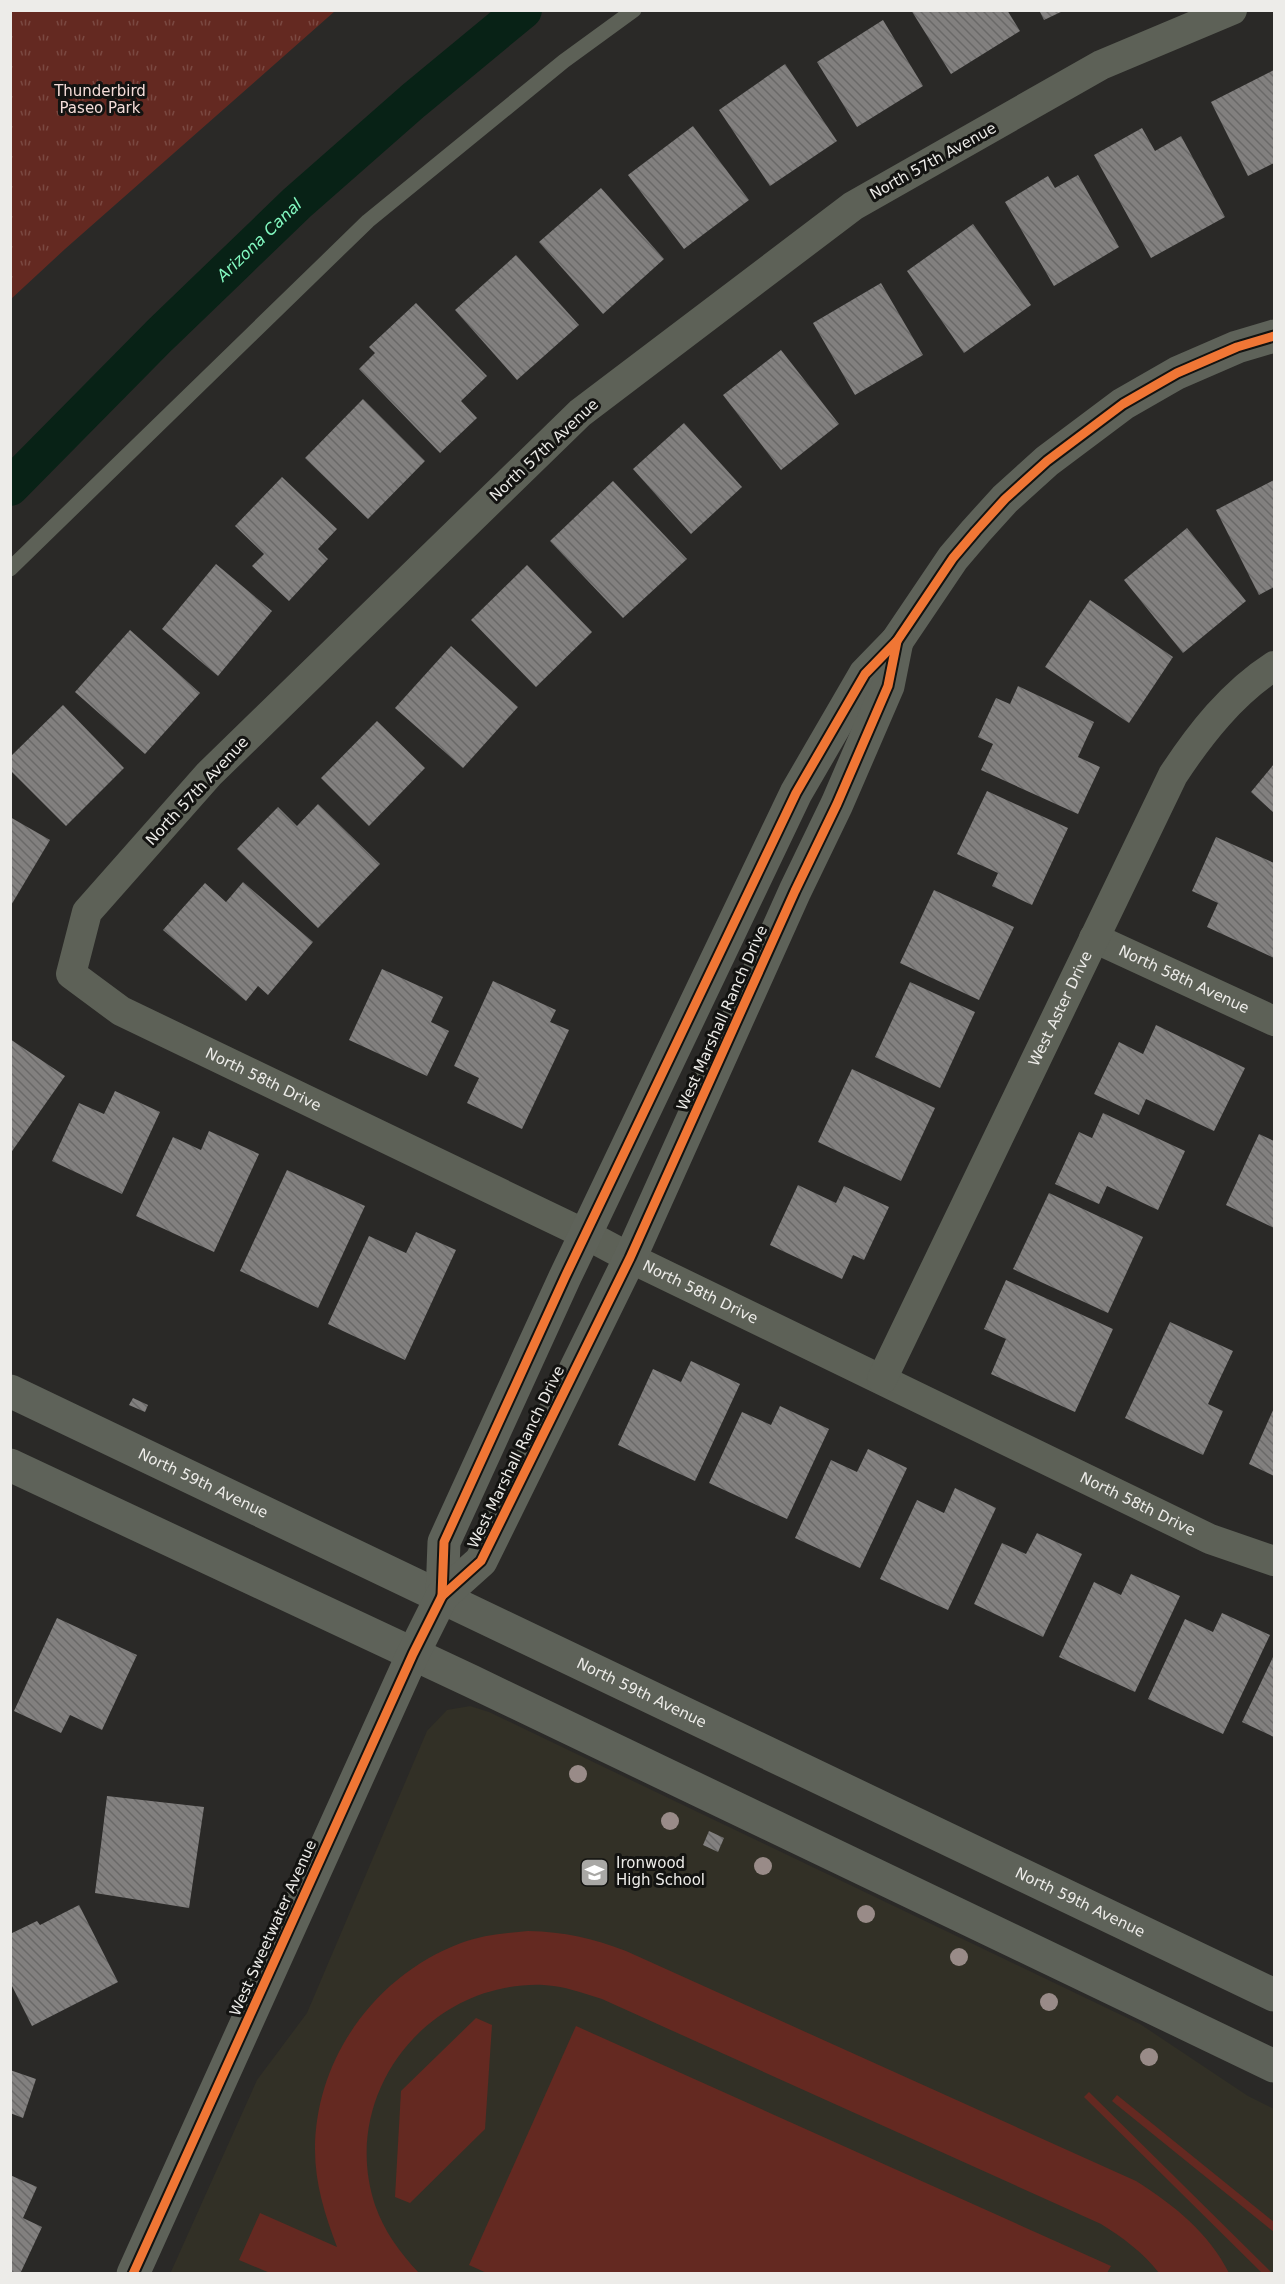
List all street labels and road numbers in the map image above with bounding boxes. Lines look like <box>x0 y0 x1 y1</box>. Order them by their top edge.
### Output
street label: North 57th Avenue <box>867 119 999 203</box>
street label: North 57th Avenue <box>486 395 602 505</box>
street label: North 57th Avenue <box>142 733 252 849</box>
street label: West Marshall Ranch Drive <box>673 923 771 1113</box>
street label: North 58th Avenue <box>1116 942 1252 1017</box>
street label: West Aster Drive <box>1025 948 1096 1069</box>
street label: North 58th Drive <box>203 1044 324 1115</box>
street label: North 58th Drive <box>640 1256 761 1328</box>
street label: West Marshall Ranch Drive <box>464 1363 568 1551</box>
street label: North 59th Avenue <box>135 1445 271 1522</box>
street label: North 58th Drive <box>1077 1468 1198 1540</box>
street label: North 59th Avenue <box>574 1654 709 1732</box>
street label: West Sweetwater Avenue <box>226 1837 320 2019</box>
street label: North 59th Avenue <box>1012 1864 1148 1941</box>

